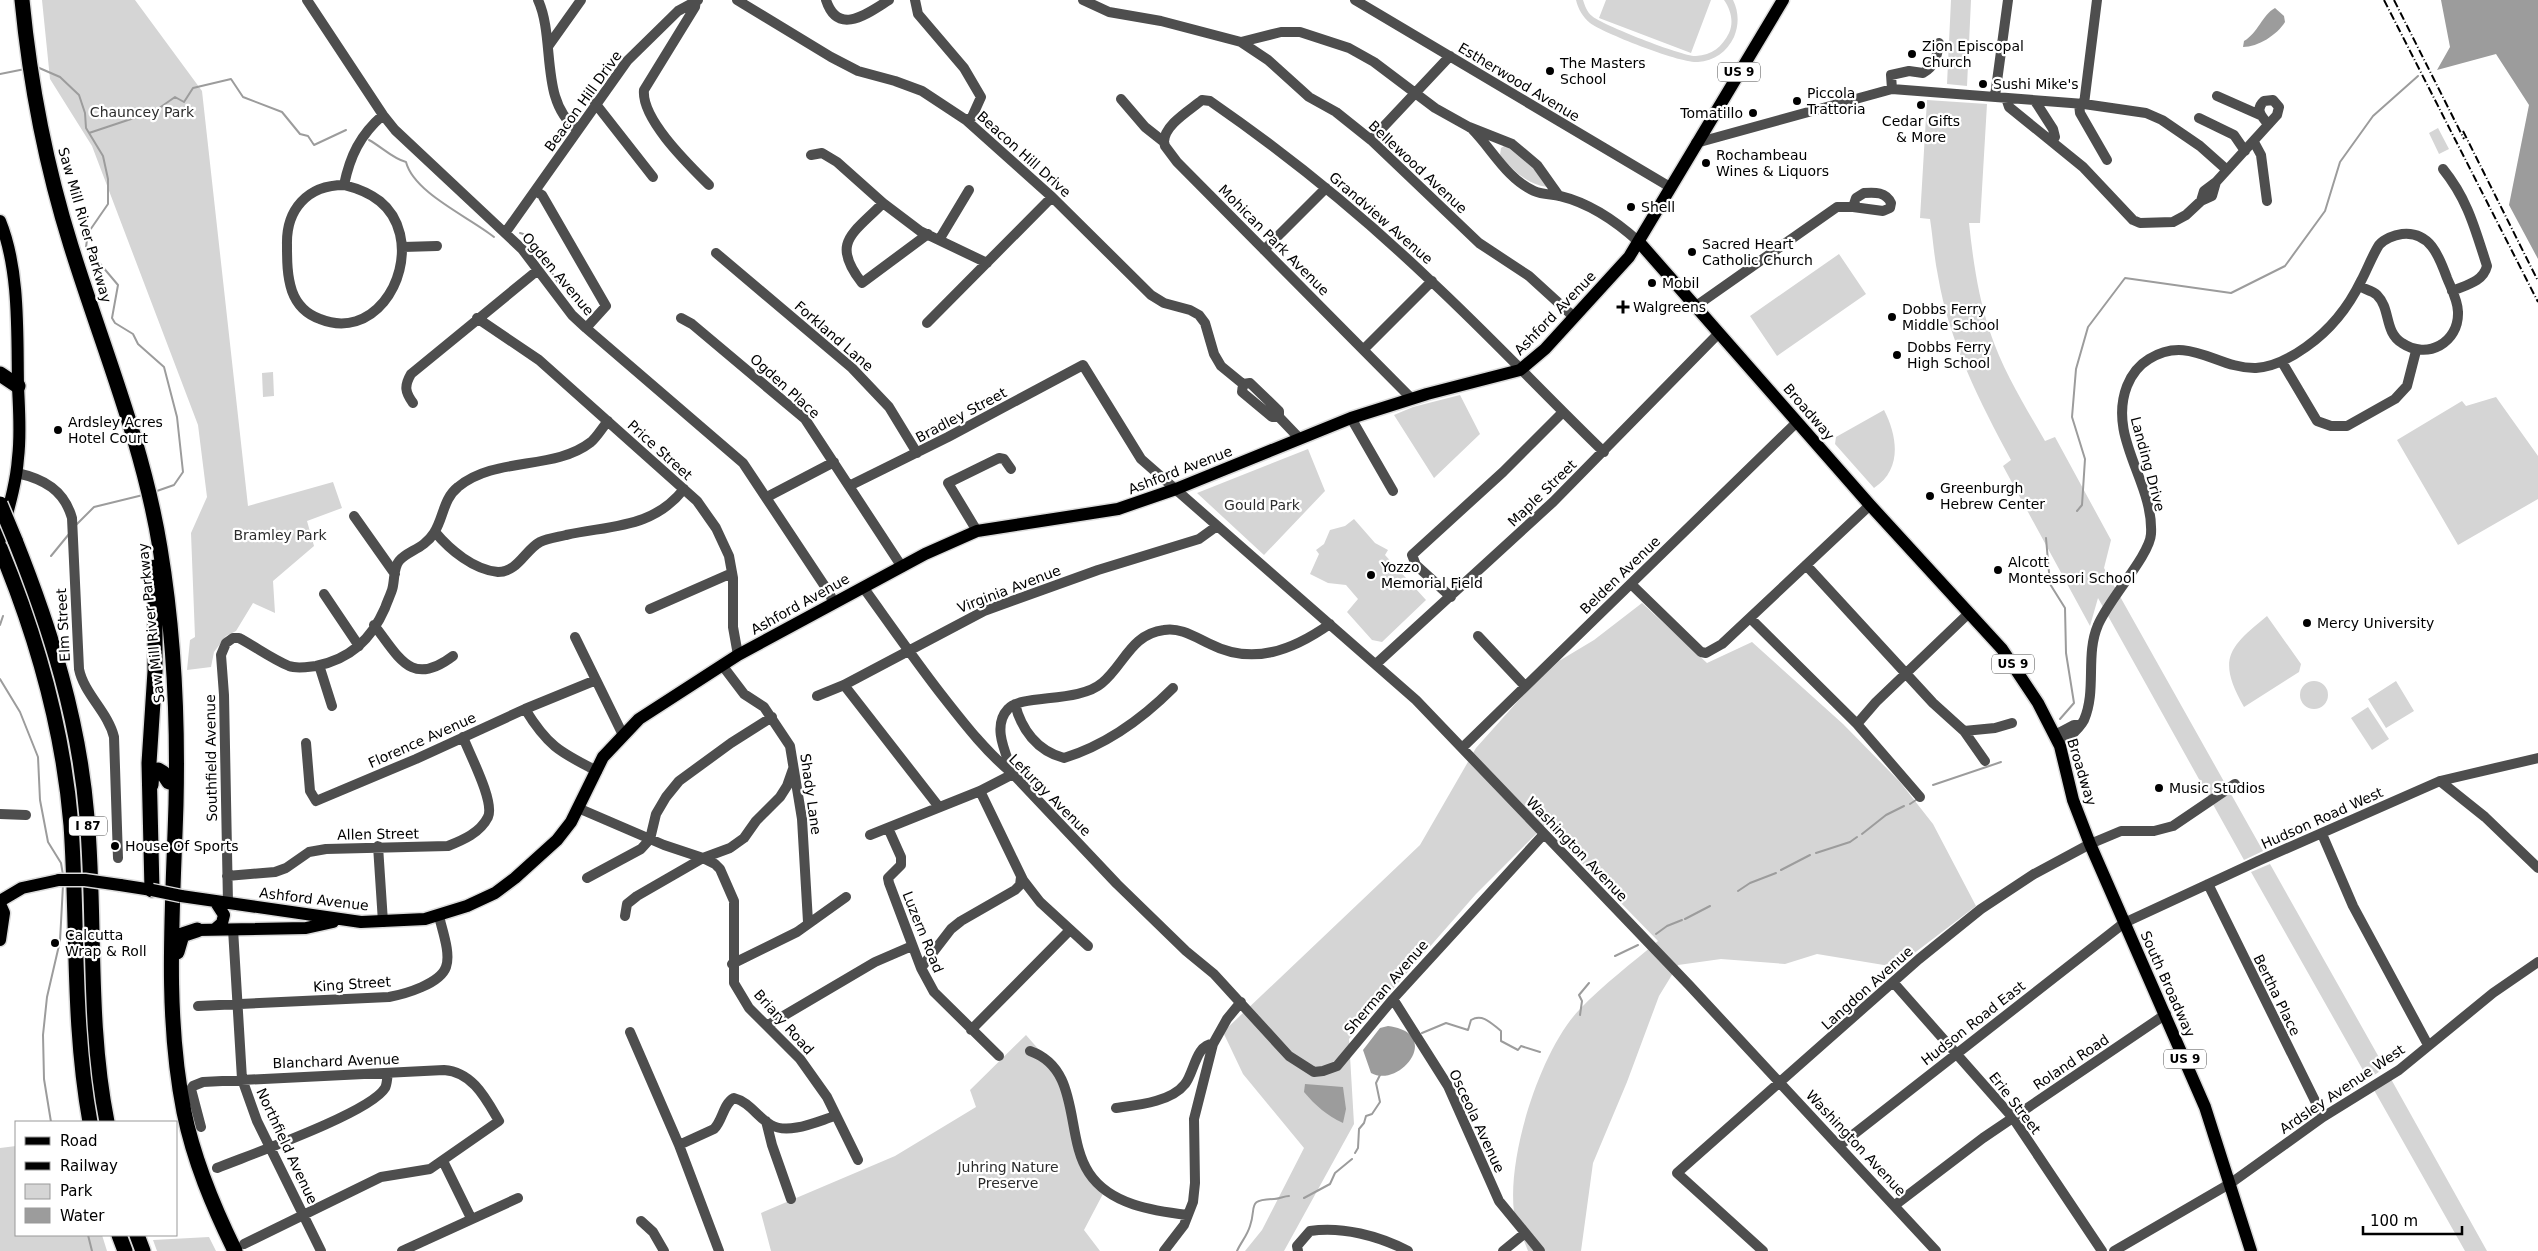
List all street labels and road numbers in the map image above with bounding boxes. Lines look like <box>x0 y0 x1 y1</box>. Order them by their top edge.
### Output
street label: Estherwood Avenue <box>1455 39 1583 125</box>
street label: Beacon Hill Drive <box>541 48 625 154</box>
road number: US 9 <box>1718 62 1760 82</box>
street label: Beacon Hill Drive <box>974 108 1074 200</box>
street label: Bellewood Avenue <box>1366 117 1470 217</box>
street label: Saw Mill River Parkway <box>55 145 115 305</box>
street label: Grandview Avenue <box>1326 169 1436 267</box>
street label: Mohican Park Avenue <box>1215 181 1333 299</box>
street label: Ogden Avenue <box>519 230 597 318</box>
street label: Ashford Avenue <box>1511 268 1599 358</box>
street label: Forkland Lane <box>792 298 876 374</box>
street label: Ogden Place <box>747 351 823 421</box>
street label: Broadway <box>1780 381 1838 443</box>
street label: Bradley Street <box>913 384 1010 446</box>
street label: Landing Drive <box>2128 415 2168 513</box>
street label: Price Street <box>624 417 696 483</box>
street label: Ashford Avenue <box>1126 443 1234 497</box>
street label: Maple Street <box>1504 456 1580 530</box>
street label: Belden Avenue <box>1577 533 1663 617</box>
street label: Saw Mill River Parkway <box>135 542 167 704</box>
street label: Virginia Avenue <box>955 562 1063 616</box>
street label: Ashford Avenue <box>748 570 852 638</box>
street label: Elm Street <box>53 587 73 662</box>
road number: US 9 <box>1992 654 2034 674</box>
street label: Southfield Avenue <box>202 694 220 822</box>
street label: Florence Avenue <box>366 709 478 771</box>
street label: Broadway <box>2064 736 2100 808</box>
street label: Lefurgy Avenue <box>1006 751 1094 839</box>
street label: Shady Lane <box>797 752 825 836</box>
street label: Hudson Road West <box>2259 784 2386 852</box>
street label: Washington Avenue <box>1523 794 1631 904</box>
road number: I 87 <box>69 816 107 836</box>
street label: Allen Street <box>337 825 420 843</box>
street label: Ashford Avenue <box>258 884 370 914</box>
street label: Luzern Road <box>899 889 947 975</box>
street label: South Broadway <box>2137 928 2199 1040</box>
street label: Sherman Avenue <box>1341 937 1431 1037</box>
street label: Langdon Avenue <box>1818 943 1916 1033</box>
street label: Bertha Place <box>2250 952 2304 1038</box>
street label: King Street <box>313 973 392 995</box>
street label: Hudson Road East <box>1918 977 2028 1068</box>
street label: Briary Road <box>751 986 817 1058</box>
street label: Roland Road <box>2030 1031 2112 1093</box>
street label: Ardsley Avenue West <box>2276 1041 2408 1137</box>
road number: US 9 <box>2164 1050 2206 1068</box>
street label: Blanchard Avenue <box>272 1051 400 1071</box>
street label: Osceola Avenue <box>1446 1067 1508 1175</box>
street label: Erie Street <box>1986 1069 2044 1138</box>
street label: Northfield Avenue <box>253 1086 321 1206</box>
street label: Washington Avenue <box>1803 1087 1909 1199</box>

